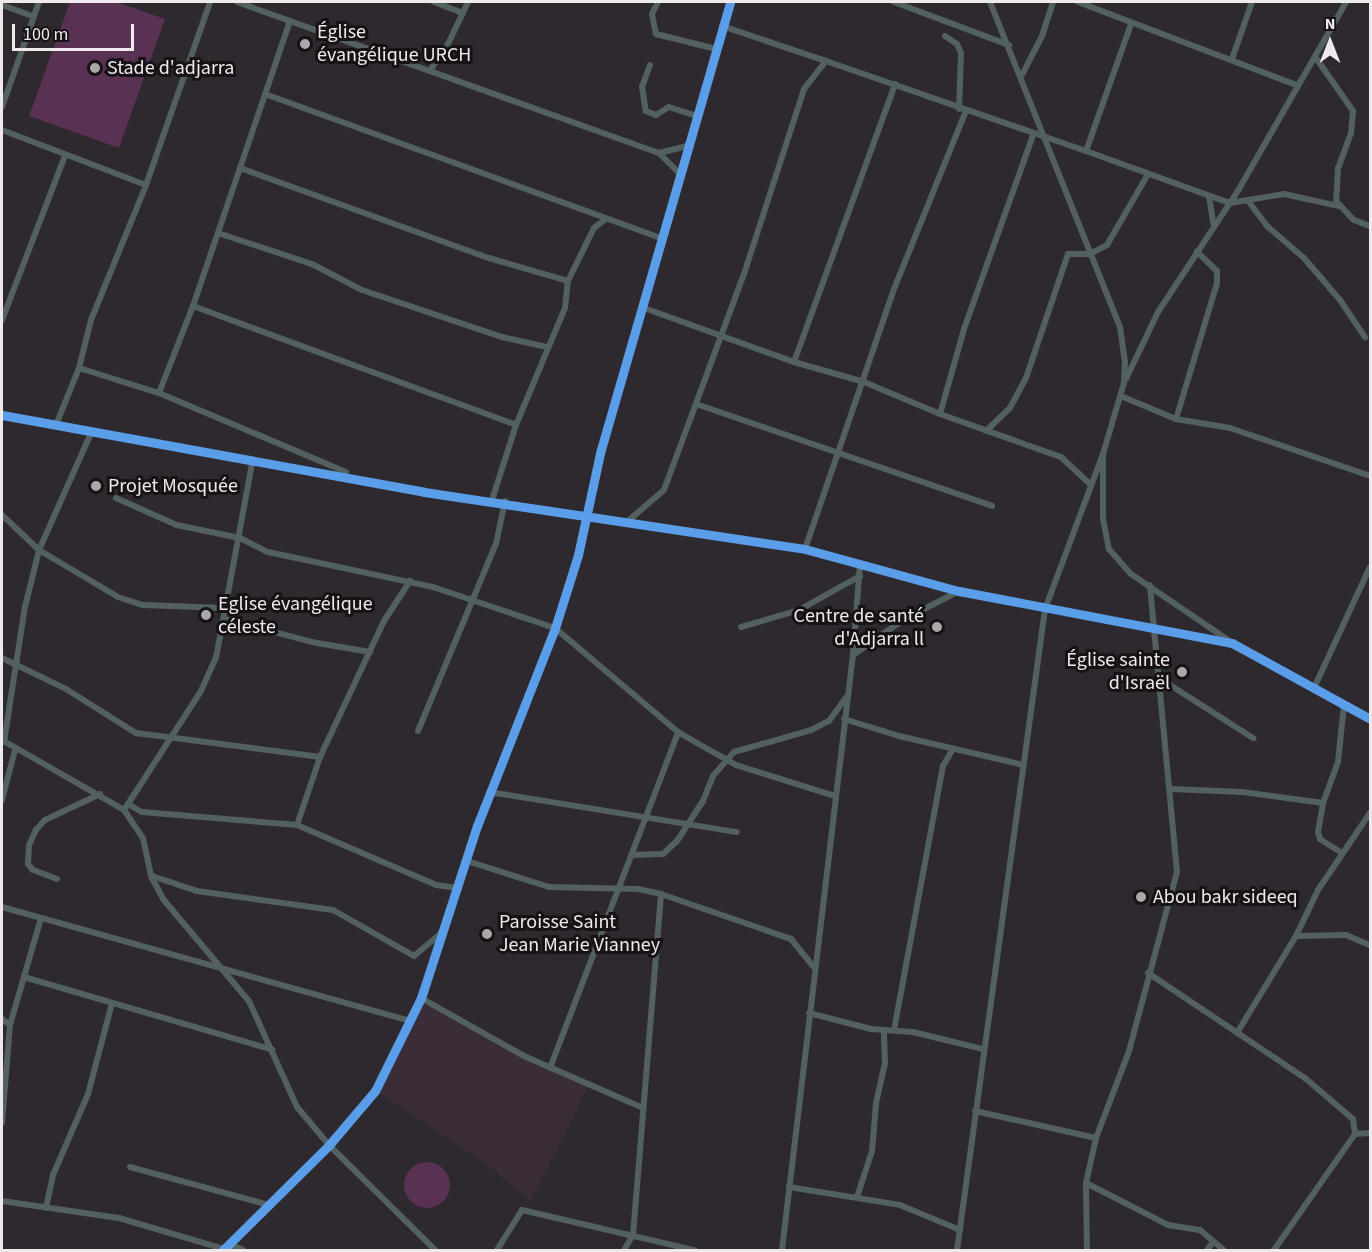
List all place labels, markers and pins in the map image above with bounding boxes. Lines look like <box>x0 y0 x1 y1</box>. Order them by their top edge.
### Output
place label: Église évangélique URCH <box>317 20 471 67</box>
marker: Église évangélique URCH <box>298 37 312 51</box>
place label: Stade d'adjarra <box>107 56 234 80</box>
marker: Stade d'adjarra <box>88 61 102 75</box>
place label: Projet Mosquée <box>108 474 238 498</box>
marker: Projet Mosquée <box>89 479 103 493</box>
place label: Eglise évangélique céleste <box>218 592 373 639</box>
place label: Centre de santé d'Adjarra ll <box>793 604 924 651</box>
marker: Eglise évangélique céleste <box>199 608 213 622</box>
marker: Centre de santé d'Adjarra ll <box>928 618 946 636</box>
place label: Église sainte d'Israël <box>1066 648 1170 695</box>
marker: Église sainte d'Israël <box>1175 665 1189 679</box>
place label: Abou bakr sideeq <box>1153 885 1298 909</box>
marker: Abou bakr sideeq <box>1134 890 1148 904</box>
place label: Paroisse Saint Jean Marie Vianney <box>499 910 660 957</box>
marker: Paroisse Saint Jean Marie Vianney <box>480 927 494 941</box>

